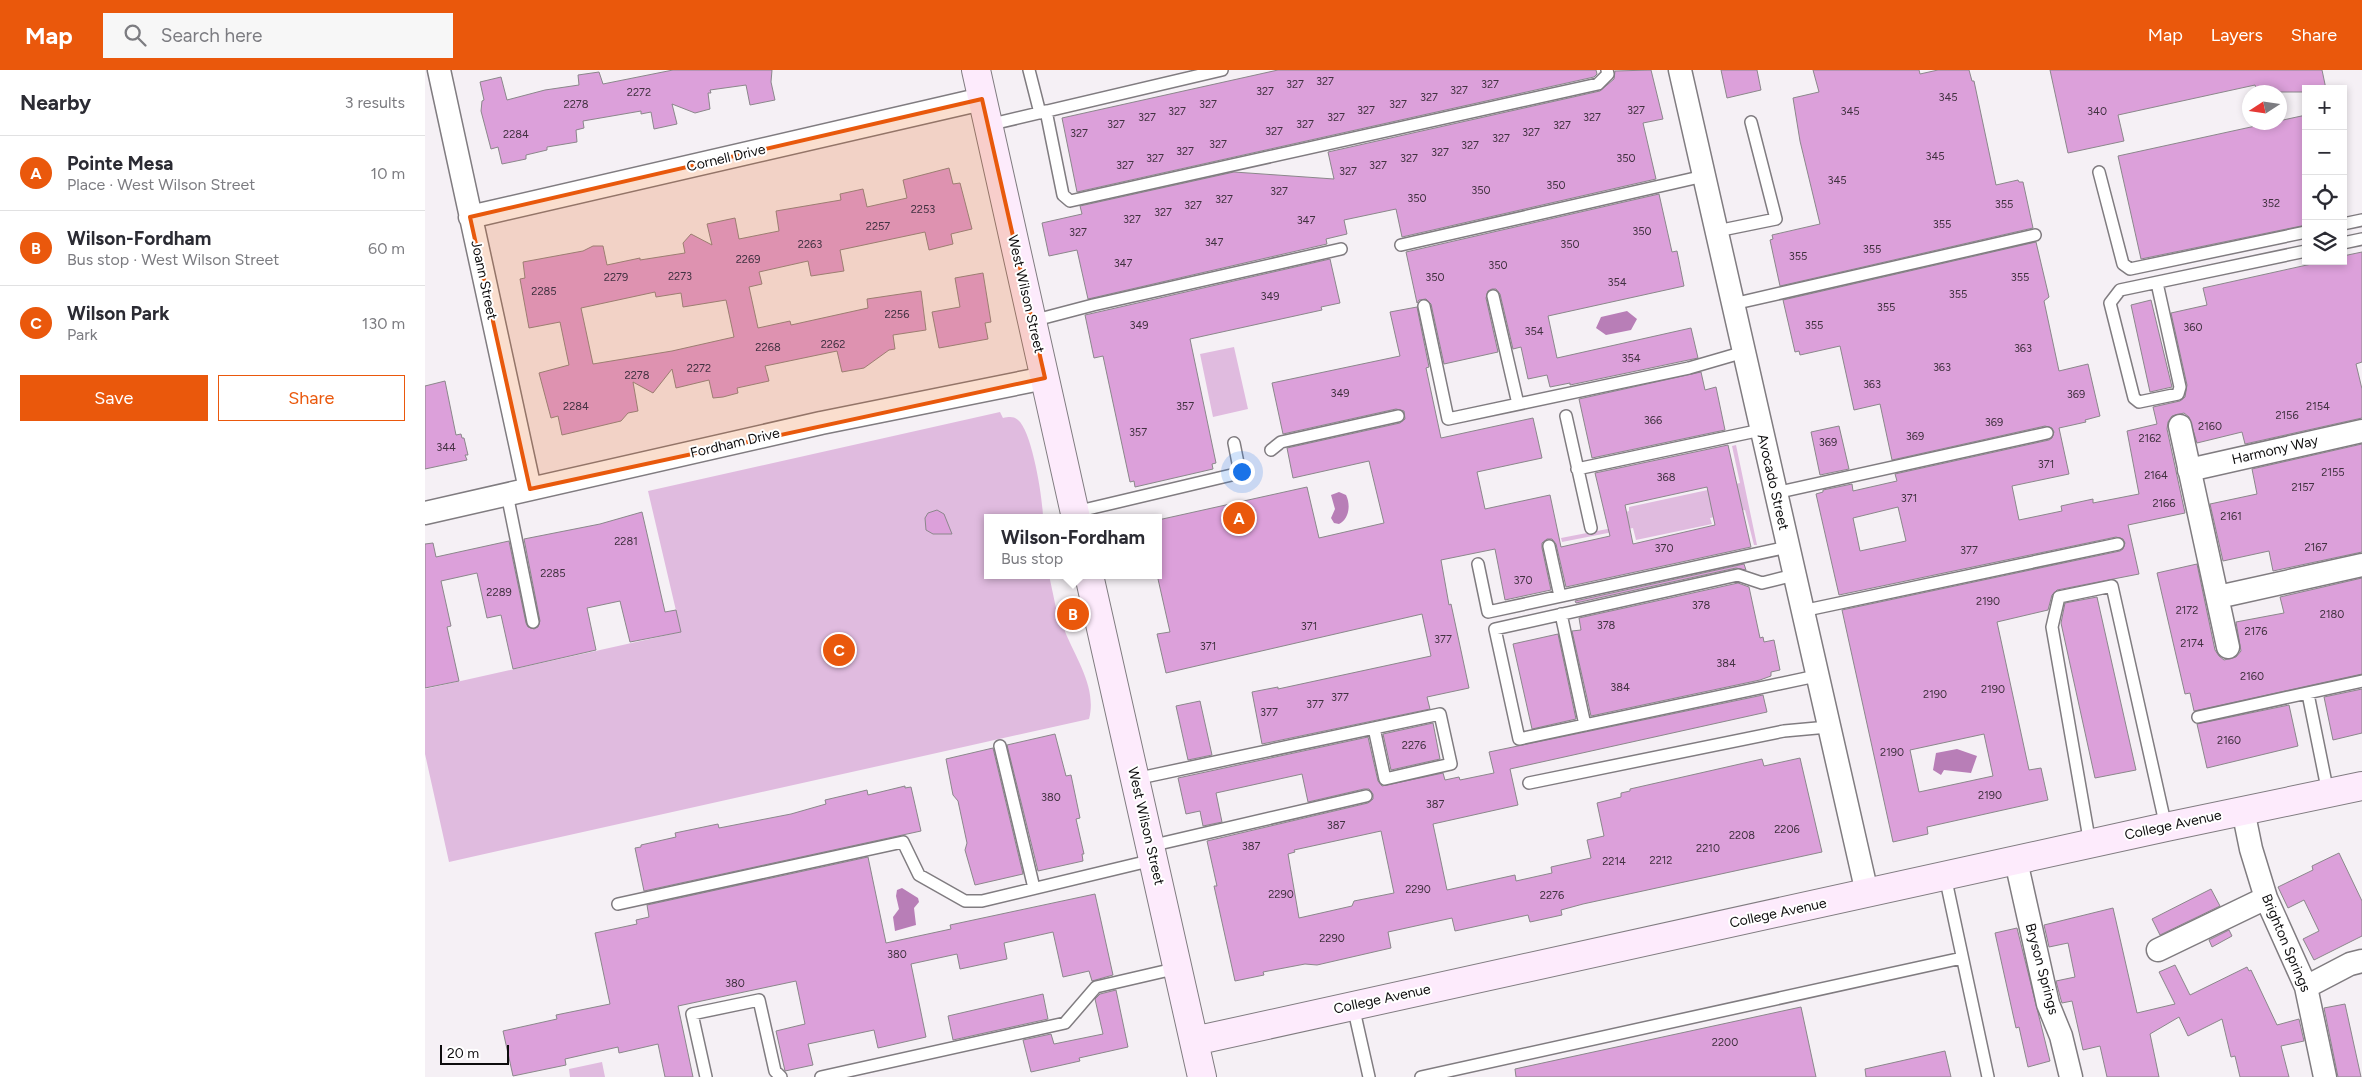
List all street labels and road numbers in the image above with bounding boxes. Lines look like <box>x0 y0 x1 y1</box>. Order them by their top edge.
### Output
street label: Cornell Drive <box>685 141 767 175</box>
street label: West Wilson Street <box>1004 233 1048 355</box>
street label: Joann Street <box>467 239 501 321</box>
street label: Fordham Drive <box>689 424 782 462</box>
street label: Avocado Street <box>1754 432 1792 532</box>
street label: Harmony Way <box>2230 432 2321 468</box>
street label: West Wilson Street <box>1124 765 1168 887</box>
street label: College Avenue <box>2123 806 2223 844</box>
street label: Brighton Springs <box>2258 892 2314 994</box>
street label: College Avenue <box>1728 894 1828 932</box>
street label: Bryson Springs <box>2022 921 2062 1017</box>
street label: College Avenue <box>1332 980 1432 1018</box>

